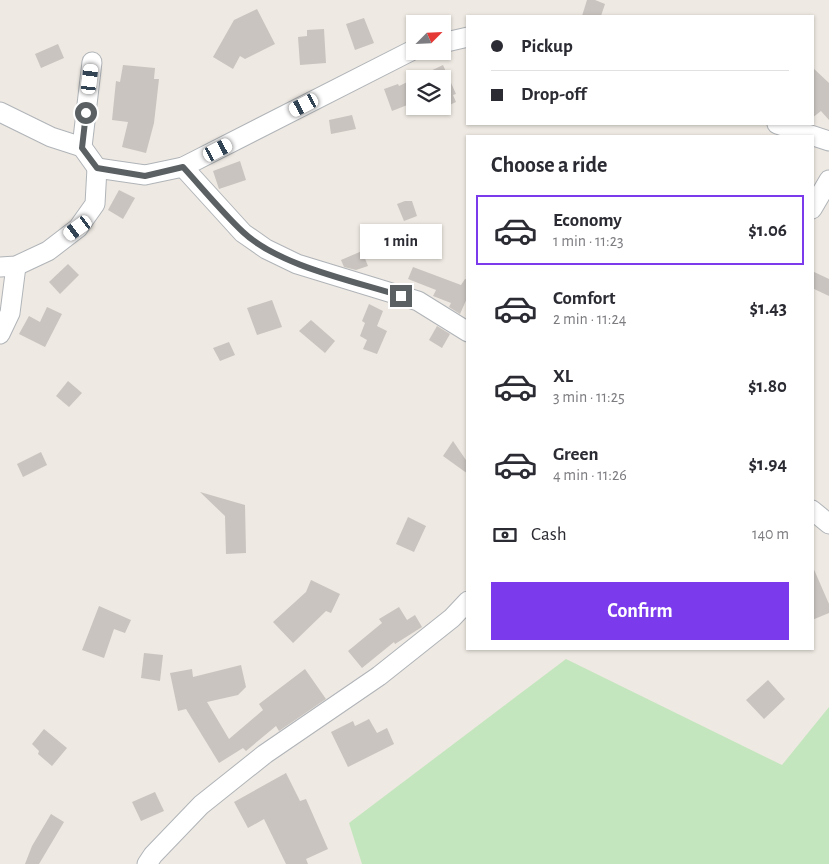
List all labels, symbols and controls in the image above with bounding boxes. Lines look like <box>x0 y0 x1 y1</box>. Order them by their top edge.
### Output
north arrow <box>406 15 451 60</box>
map controls <box>406 15 451 115</box>
text: Pickup <box>521 37 573 56</box>
car <box>80 63 99 95</box>
button: layers <box>406 70 451 115</box>
text: Drop-off <box>521 85 586 104</box>
car <box>287 92 320 118</box>
route start <box>75 102 97 124</box>
car <box>201 137 234 163</box>
text: Choose a ride <box>491 154 607 176</box>
icon: car <box>493 208 538 253</box>
text: Economy <box>553 211 622 230</box>
car <box>61 213 94 243</box>
text: $1.06 <box>748 221 787 240</box>
callout: 1 min <box>360 224 442 258</box>
text: 1 min <box>384 233 418 249</box>
text: 1 min · 11:23 <box>553 233 624 249</box>
route end <box>390 285 412 307</box>
icon: car <box>493 286 538 331</box>
text: Comfort <box>553 289 615 308</box>
text: $1.43 <box>750 299 787 318</box>
text: 2 min · 11:24 <box>553 311 626 327</box>
icon: car <box>493 364 538 409</box>
text: XL <box>553 367 573 386</box>
text: $1.80 <box>748 377 787 396</box>
text: 3 min · 11:25 <box>553 389 625 405</box>
icon: car <box>493 442 538 487</box>
text: Green <box>553 445 599 464</box>
text: $1.94 <box>749 455 787 474</box>
text: 4 min · 11:26 <box>553 467 627 483</box>
icon: cash <box>491 521 519 549</box>
text: Cash <box>531 525 567 544</box>
text: 140 m <box>752 526 789 542</box>
button: Confirm <box>491 582 789 640</box>

